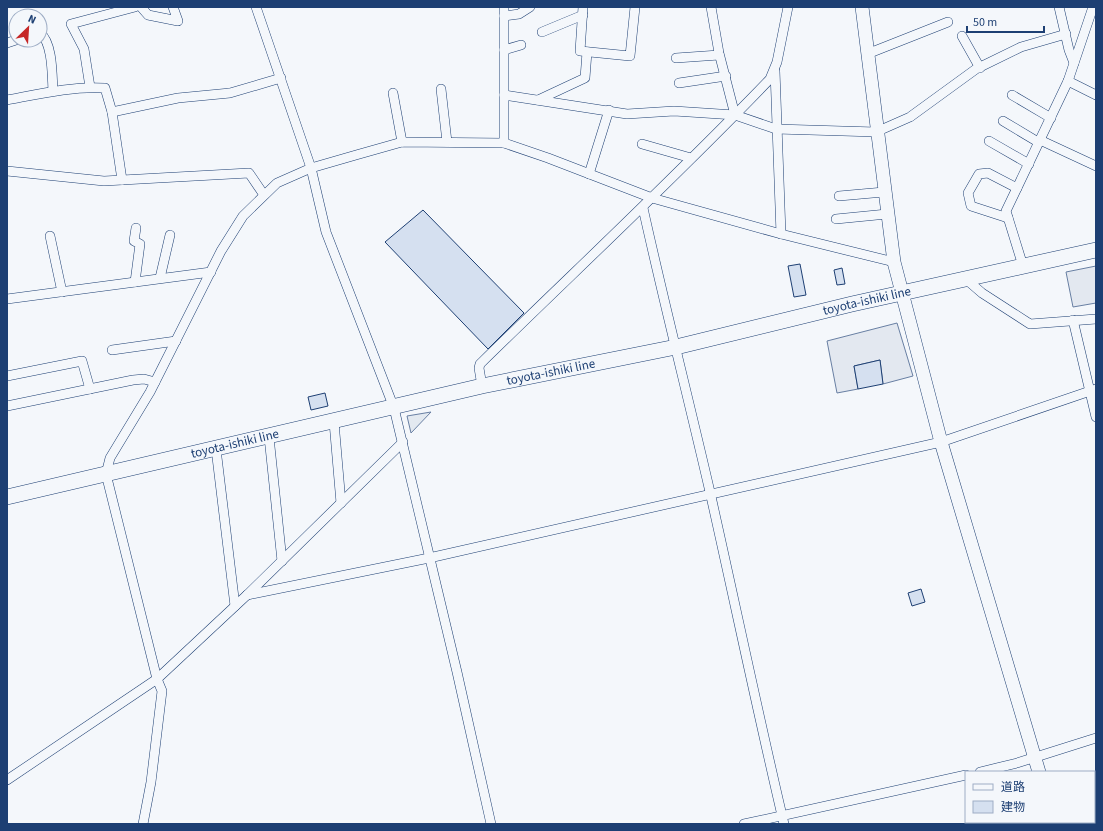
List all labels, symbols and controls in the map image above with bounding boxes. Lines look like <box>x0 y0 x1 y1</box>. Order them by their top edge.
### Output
north arrow <box>8 8 48 48</box>
scale bar <box>967 8 1044 34</box>
text: N <box>26 11 39 28</box>
text: 50 m <box>973 14 997 31</box>
street label: toyota-ishiki line <box>821 282 913 320</box>
street label: toyota-ishiki line <box>505 354 597 390</box>
street label: toyota-ishiki line <box>189 425 281 463</box>
legend <box>965 771 1095 823</box>
text: 道路 <box>1001 779 1025 796</box>
text: 建物 <box>1001 799 1025 816</box>

